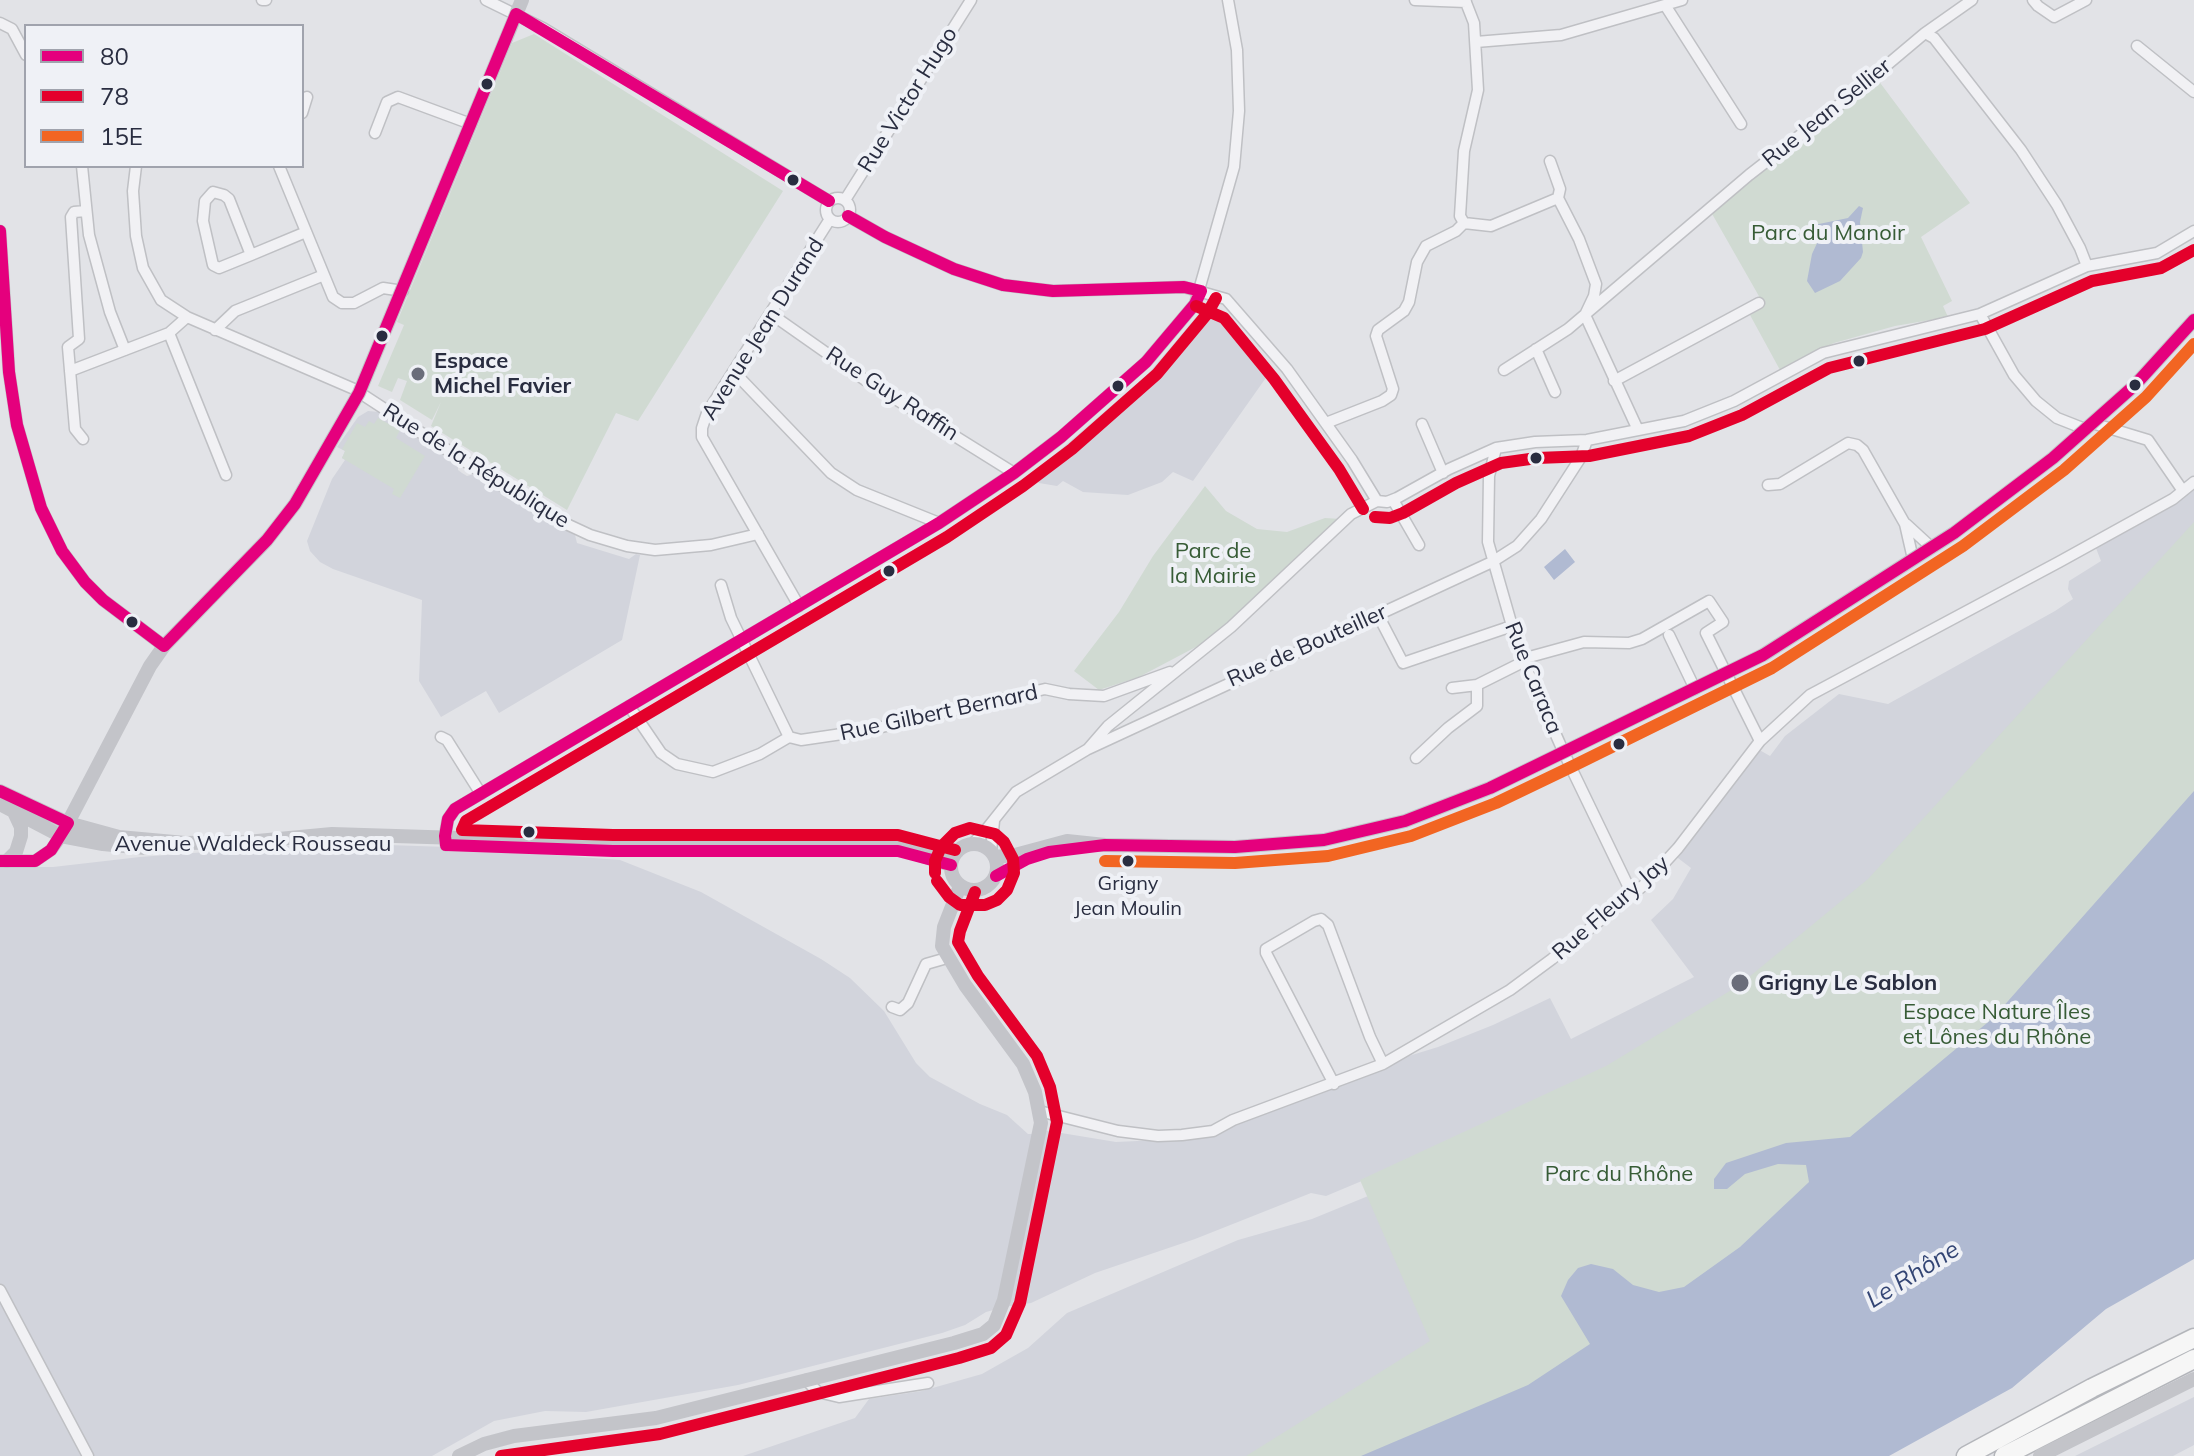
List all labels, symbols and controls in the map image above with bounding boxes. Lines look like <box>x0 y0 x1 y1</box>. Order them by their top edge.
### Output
street label: Rue Victor Hugo <box>853 22 963 178</box>
legend <box>24 24 304 168</box>
text: 80 <box>100 41 129 71</box>
street label: Rue Jean Sellier <box>1757 53 1897 173</box>
unlabelled marker <box>479 76 495 92</box>
text: 78 <box>100 81 129 111</box>
text: 15E <box>100 121 143 151</box>
unlabelled marker <box>785 172 801 188</box>
park label: Parc du Manoir <box>1751 220 1905 246</box>
street label: Avenue Jean Durand <box>696 233 830 425</box>
unlabelled marker <box>374 328 390 344</box>
street label: Rue Guy Raffin <box>821 341 963 447</box>
place label: Espace Michel Favier <box>434 348 571 400</box>
unlabelled marker <box>1851 353 1867 369</box>
marker: Espace Michel Favier <box>409 365 427 383</box>
unlabelled marker <box>2127 377 2143 393</box>
unlabelled marker <box>1110 378 1126 394</box>
street label: Rue de la République <box>378 398 574 534</box>
unlabelled marker <box>1528 450 1544 466</box>
park label: Parc de la Mairie <box>1170 538 1256 590</box>
unlabelled marker <box>881 563 897 579</box>
street label: Rue de Bouteiller <box>1223 599 1391 693</box>
unlabelled marker <box>124 614 140 630</box>
street label: Rue Caraca <box>1499 618 1567 738</box>
street label: Rue Gilbert Bernard <box>838 679 1040 747</box>
unlabelled marker <box>1611 736 1627 752</box>
unlabelled marker <box>521 824 537 840</box>
street label: Avenue Waldeck Rousseau <box>114 831 392 857</box>
street label: Rue Fleury Jay <box>1547 850 1675 966</box>
marker: Grigny Jean Moulin <box>1120 853 1136 869</box>
place label: Grigny Jean Moulin <box>1074 872 1182 919</box>
place label: Grigny Le Sablon <box>1758 970 1937 996</box>
marker: Grigny Le Sablon <box>1729 972 1751 994</box>
park label: Espace Nature Îles et Lônes du Rhône <box>1903 999 2091 1050</box>
park label: Parc du Rhône <box>1545 1161 1693 1187</box>
water label: Le Rhône <box>1861 1235 1965 1315</box>

